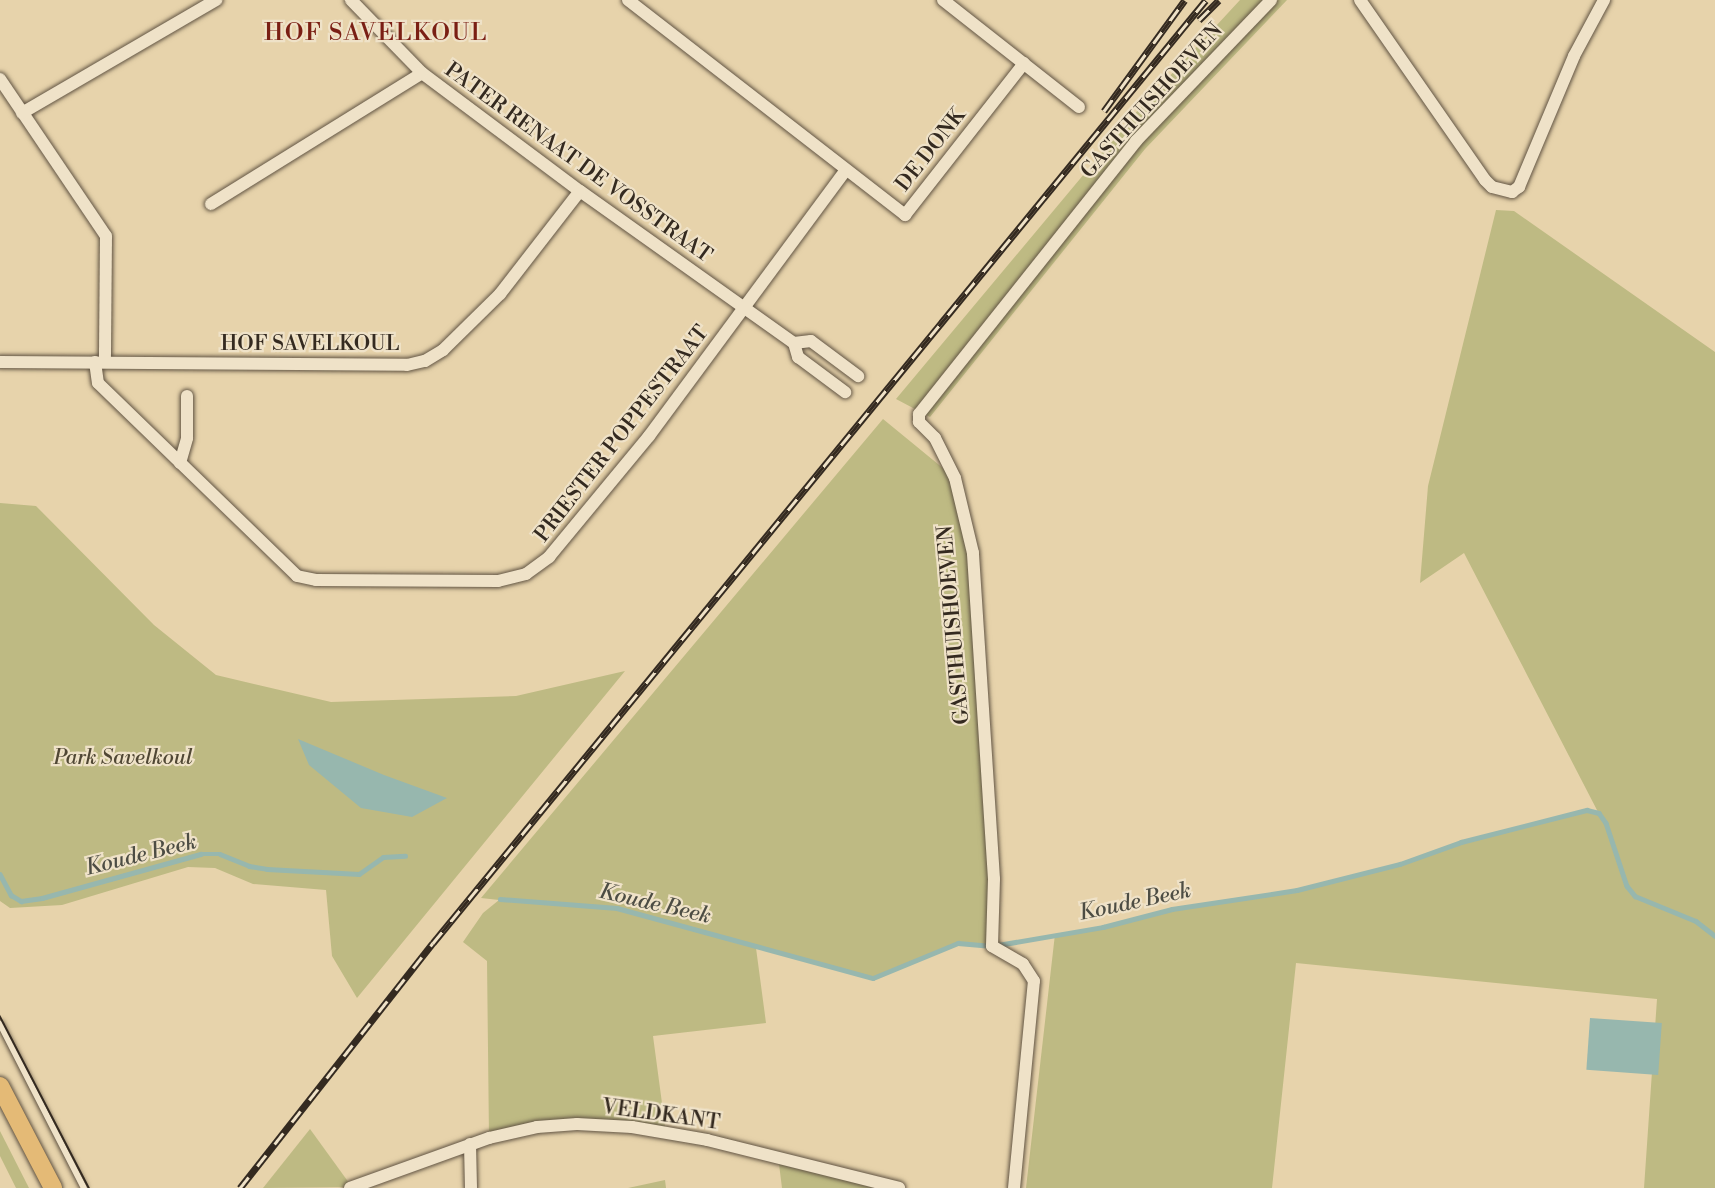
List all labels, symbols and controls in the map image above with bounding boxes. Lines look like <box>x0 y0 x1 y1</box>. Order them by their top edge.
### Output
street label: GASTHUISHOEVEN <box>1076 18 1228 184</box>
district label: HOF SAVELKOUL <box>264 20 488 48</box>
street label: PATER RENAAT DE VOSSTRAAT <box>439 58 717 268</box>
street label: DE DONK <box>891 103 971 197</box>
street label: PRIESTER POPPESTRAAT <box>530 321 714 547</box>
street label: HOF SAVELKOUL <box>221 331 399 357</box>
street label: GASTHUISHOEVEN <box>933 524 975 726</box>
park label: Park Savelkoul <box>54 745 192 771</box>
water label: Koude Beek <box>82 828 200 882</box>
water label: Koude Beek <box>1076 877 1194 927</box>
water label: Koude Beek <box>596 878 714 930</box>
street label: VELDKANT <box>600 1094 722 1136</box>

